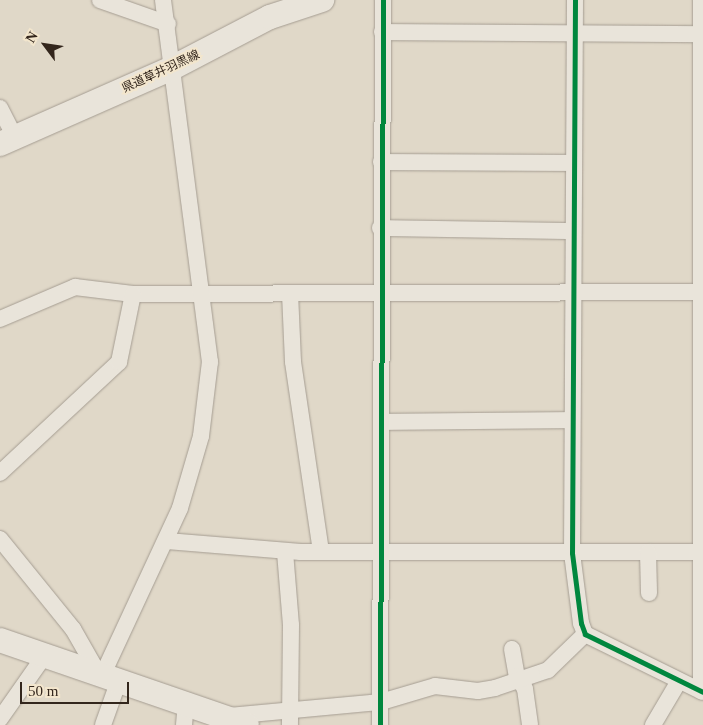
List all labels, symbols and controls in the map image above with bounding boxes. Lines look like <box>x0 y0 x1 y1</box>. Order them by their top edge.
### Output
north arrow <box>20 20 70 70</box>
text: N <box>23 29 41 45</box>
street label: 県道草井羽黒線 <box>120 48 202 96</box>
scale bar <box>22 672 131 704</box>
text: 50 m <box>28 683 58 699</box>

